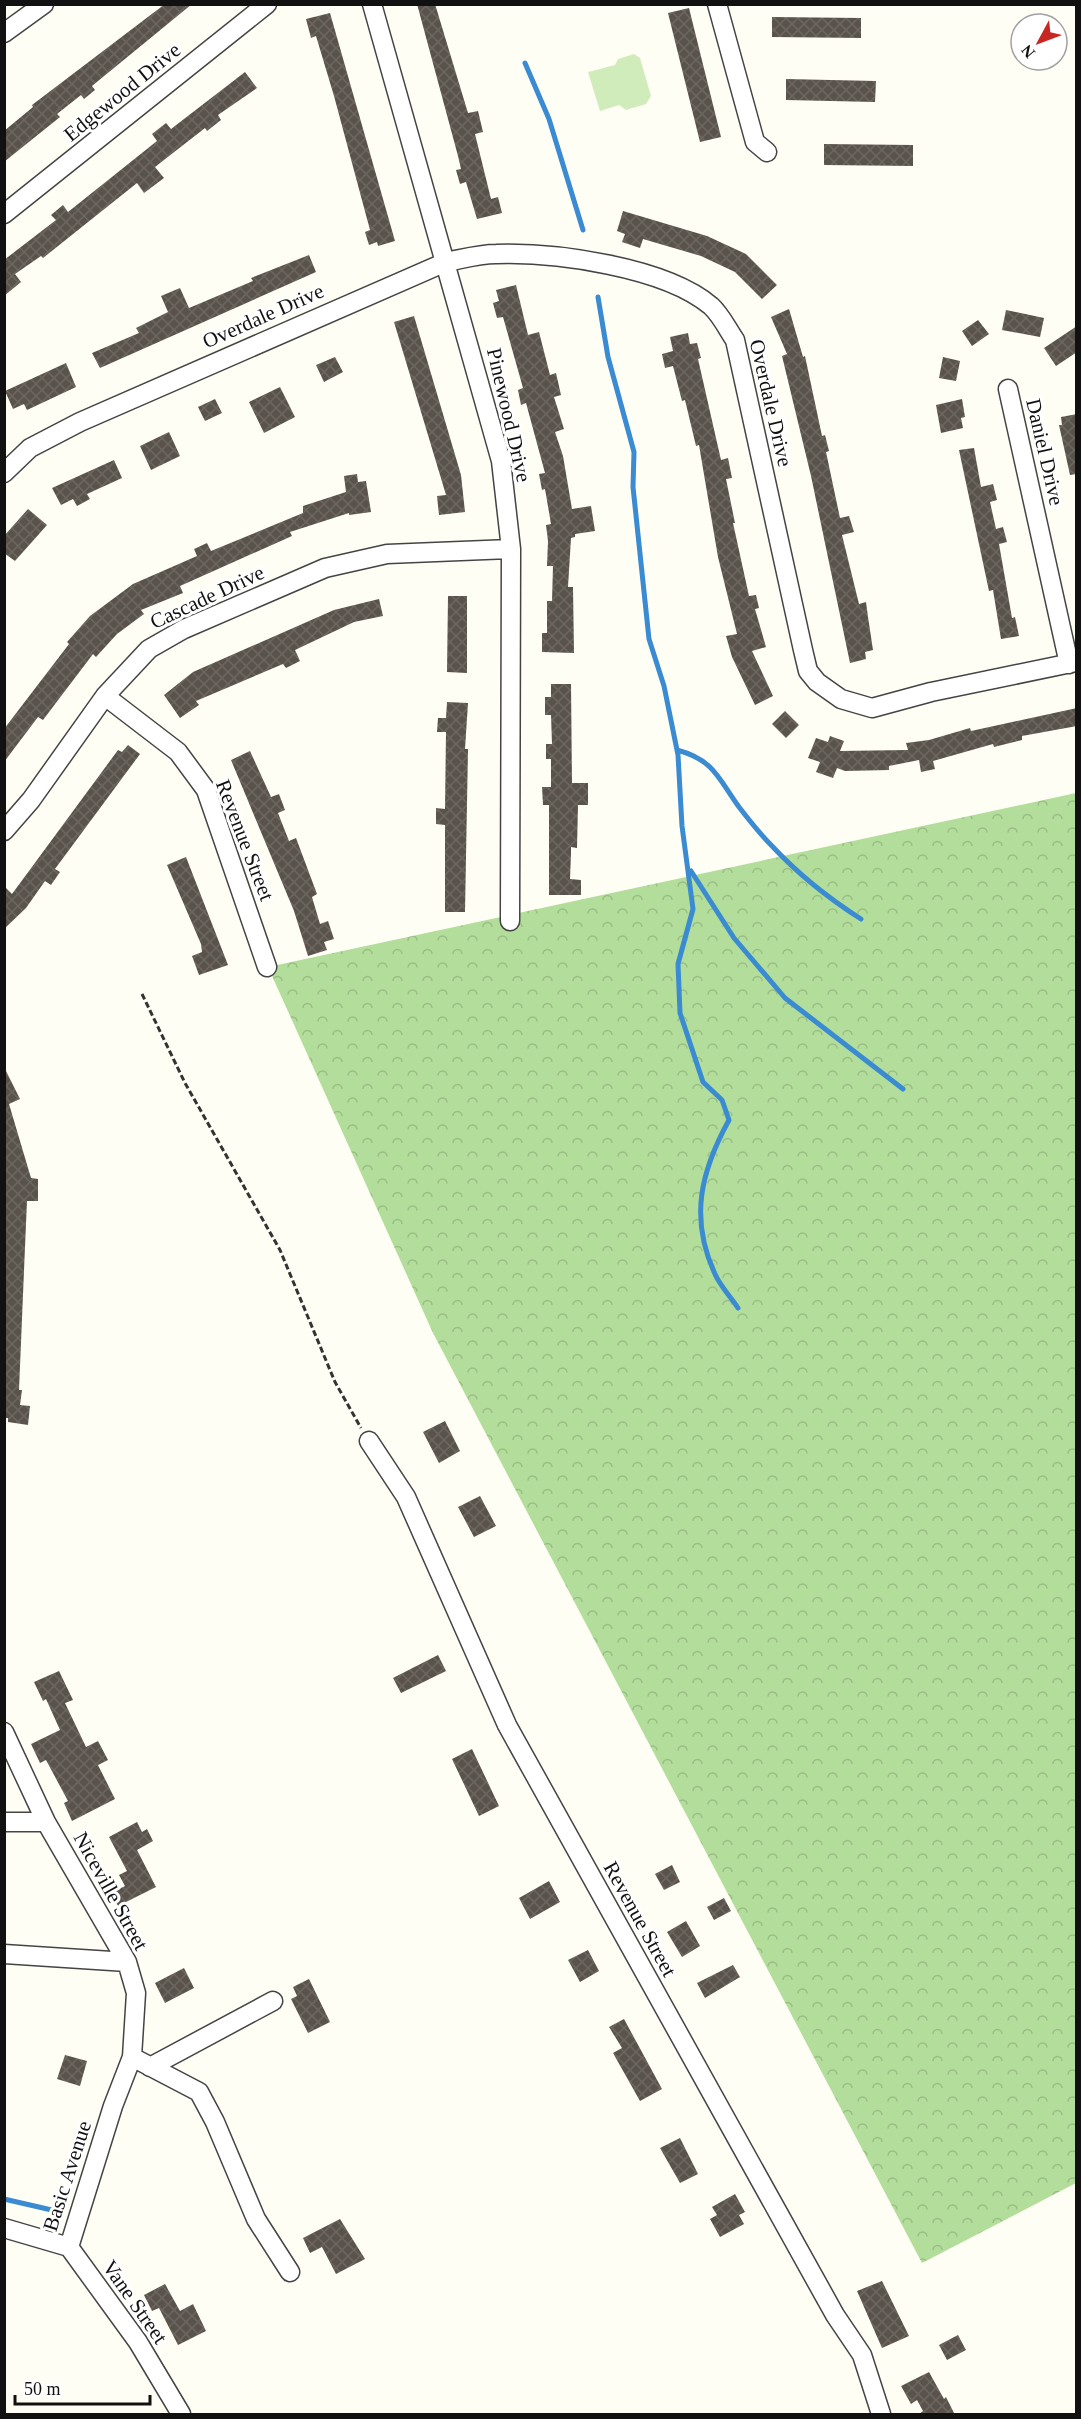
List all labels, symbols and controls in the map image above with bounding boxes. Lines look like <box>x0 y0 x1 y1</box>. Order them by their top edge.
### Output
north arrow <box>1009 12 1069 72</box>
street label: Edgewood Drive <box>59 38 185 146</box>
text: N <box>1018 41 1038 61</box>
street label: Overdale Drive <box>199 279 327 353</box>
street label: Overdale Drive <box>745 337 797 469</box>
street label: Pinewood Drive <box>482 346 536 484</box>
street label: Daniel Drive <box>1021 396 1069 508</box>
street label: Cascade Drive <box>146 560 268 634</box>
street label: Revenue Street <box>211 776 279 904</box>
street label: Niceville Street <box>69 1828 153 1954</box>
street label: Revenue Street <box>599 1857 682 1981</box>
street label: Basic Avenue <box>38 2118 96 2234</box>
street label: Vane Street <box>98 2256 173 2348</box>
scale bar <box>15 2368 150 2406</box>
text: 50 m <box>24 2379 61 2399</box>

